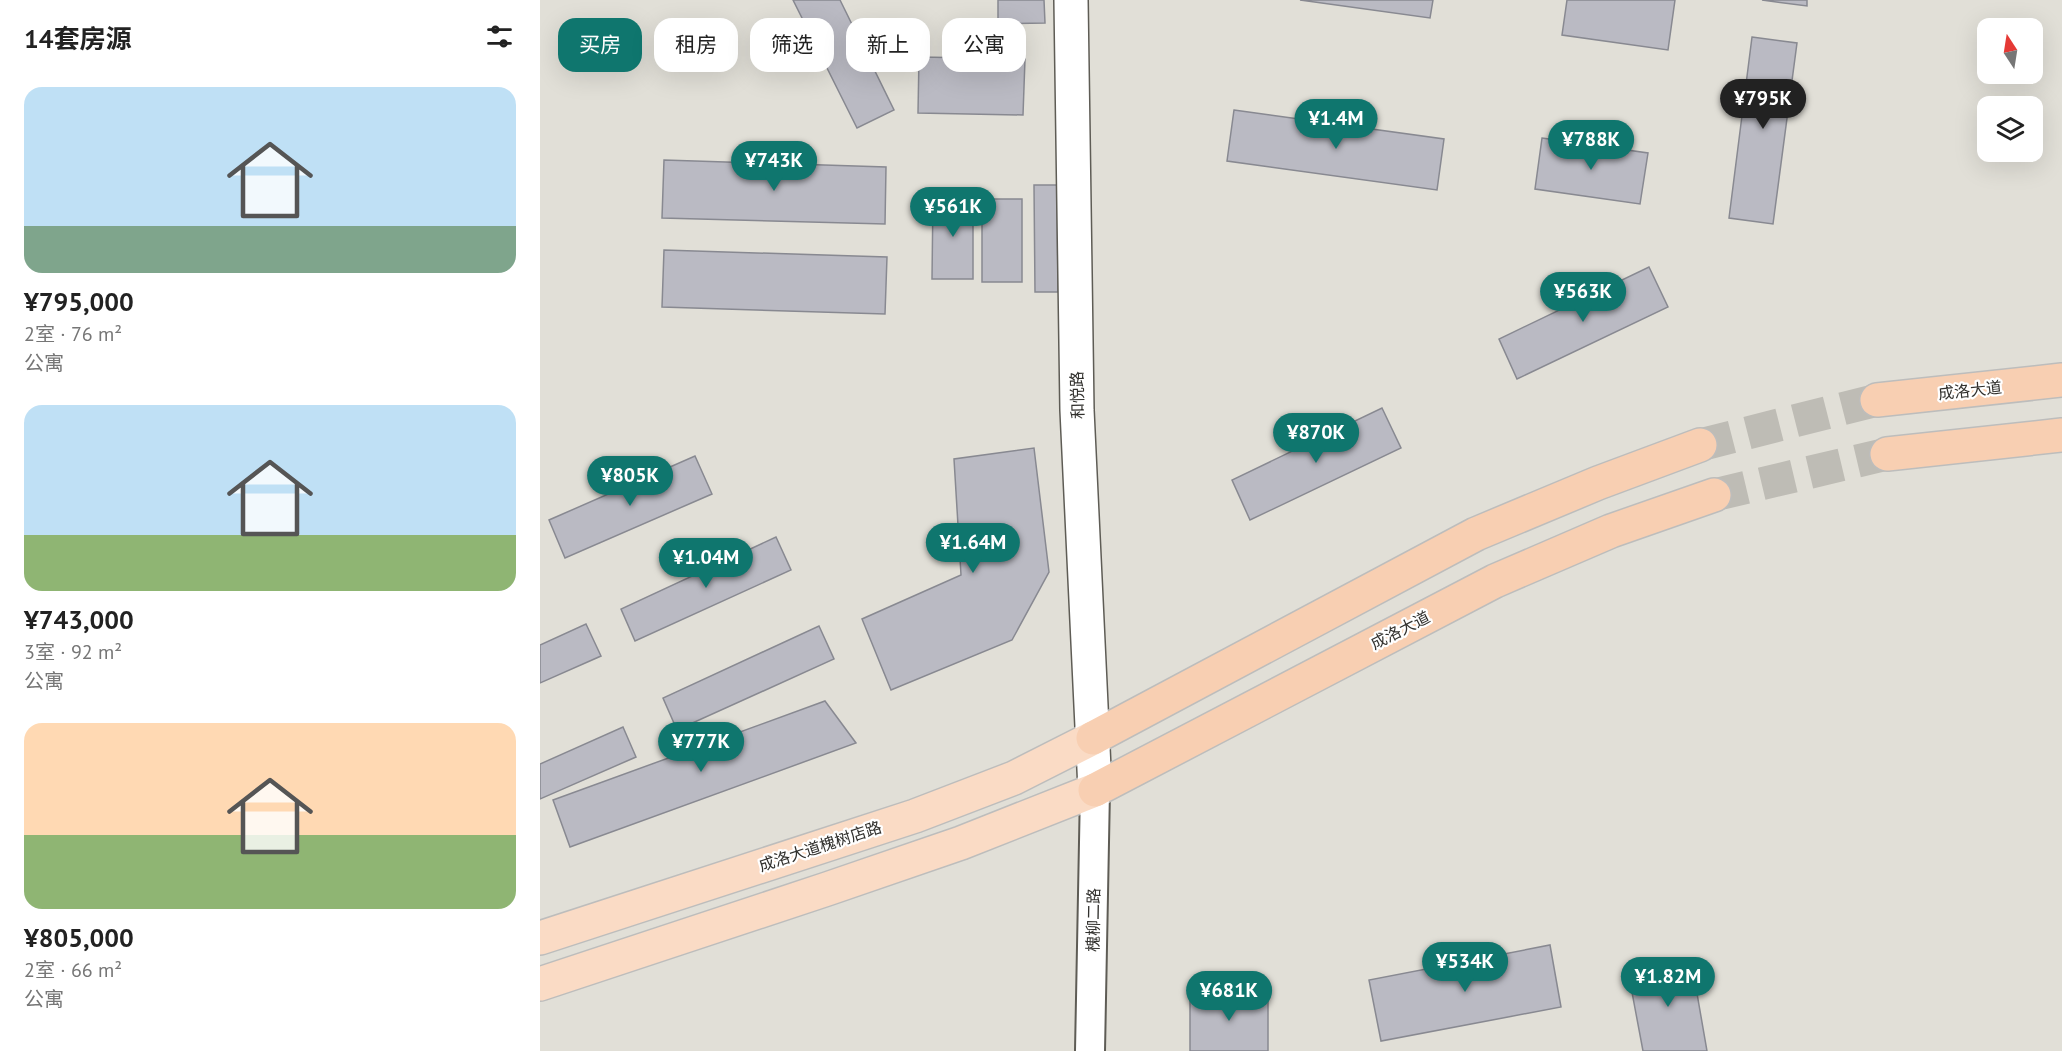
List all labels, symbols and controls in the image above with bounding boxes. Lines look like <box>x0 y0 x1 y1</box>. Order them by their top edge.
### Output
chip: 买房 <box>558 18 642 72</box>
chip: 租房 <box>654 18 738 72</box>
chip: 筛选 <box>750 18 834 72</box>
chip: 新上 <box>846 18 930 72</box>
chip: 公寓 <box>942 18 1026 72</box>
north arrow <box>1977 18 2043 84</box>
map controls <box>1977 18 2043 162</box>
icon: filters <box>483 20 516 53</box>
text: 14套房源 <box>24 22 131 55</box>
pin: ¥795K <box>1721 79 1805 130</box>
text: ¥795K <box>1734 85 1792 111</box>
button: layers <box>1977 96 2043 162</box>
pin: ¥1.4M <box>1294 99 1378 150</box>
text: ¥1.4M <box>1309 105 1363 131</box>
pin: ¥788K <box>1549 120 1633 171</box>
icon: home <box>216 126 324 234</box>
text: ¥788K <box>1562 126 1620 152</box>
pin: ¥743K <box>732 141 816 192</box>
text: ¥743K <box>745 147 803 173</box>
pin: ¥561K <box>911 187 995 238</box>
text: ¥561K <box>924 193 982 219</box>
pin: ¥563K <box>1541 272 1625 323</box>
text: ¥563K <box>1554 278 1612 304</box>
text: ¥795,000 <box>24 285 134 318</box>
text: 2室 · 76 m² <box>24 321 122 347</box>
text: 公寓 <box>24 350 64 376</box>
street label: 和悦路 <box>1067 371 1087 419</box>
street label: 成洛大道 <box>1937 377 2003 403</box>
pin: ¥870K <box>1274 413 1358 464</box>
text: ¥870K <box>1287 419 1345 445</box>
icon: home <box>216 444 324 552</box>
pin: ¥805K <box>588 456 672 507</box>
text: ¥805K <box>601 462 659 488</box>
pin: ¥1.64M <box>924 523 1022 574</box>
text: ¥1.64M <box>940 529 1006 555</box>
pin: ¥1.04M <box>657 538 755 589</box>
text: ¥1.04M <box>673 544 739 570</box>
text: ¥743,000 <box>24 603 134 636</box>
street label: 成洛大道 <box>1367 607 1433 653</box>
text: 3室 · 92 m² <box>24 639 122 665</box>
text: 公寓 <box>24 668 64 694</box>
pin: ¥777K <box>659 722 743 773</box>
text: ¥777K <box>672 728 730 754</box>
icon: home <box>216 762 324 870</box>
street label: 成洛大道槐树店路 <box>756 817 884 875</box>
street label: 槐柳二路 <box>1082 888 1104 952</box>
text: ¥805,000 <box>24 921 134 954</box>
pin: ¥534K <box>1423 942 1507 993</box>
text: ¥534K <box>1436 948 1494 974</box>
text: 2室 · 66 m² <box>24 957 122 983</box>
pin: ¥1.82M <box>1619 957 1717 1008</box>
text: ¥1.82M <box>1635 963 1701 989</box>
pin: ¥681K <box>1187 971 1271 1022</box>
text: ¥681K <box>1200 977 1258 1003</box>
text: 公寓 <box>24 986 64 1012</box>

